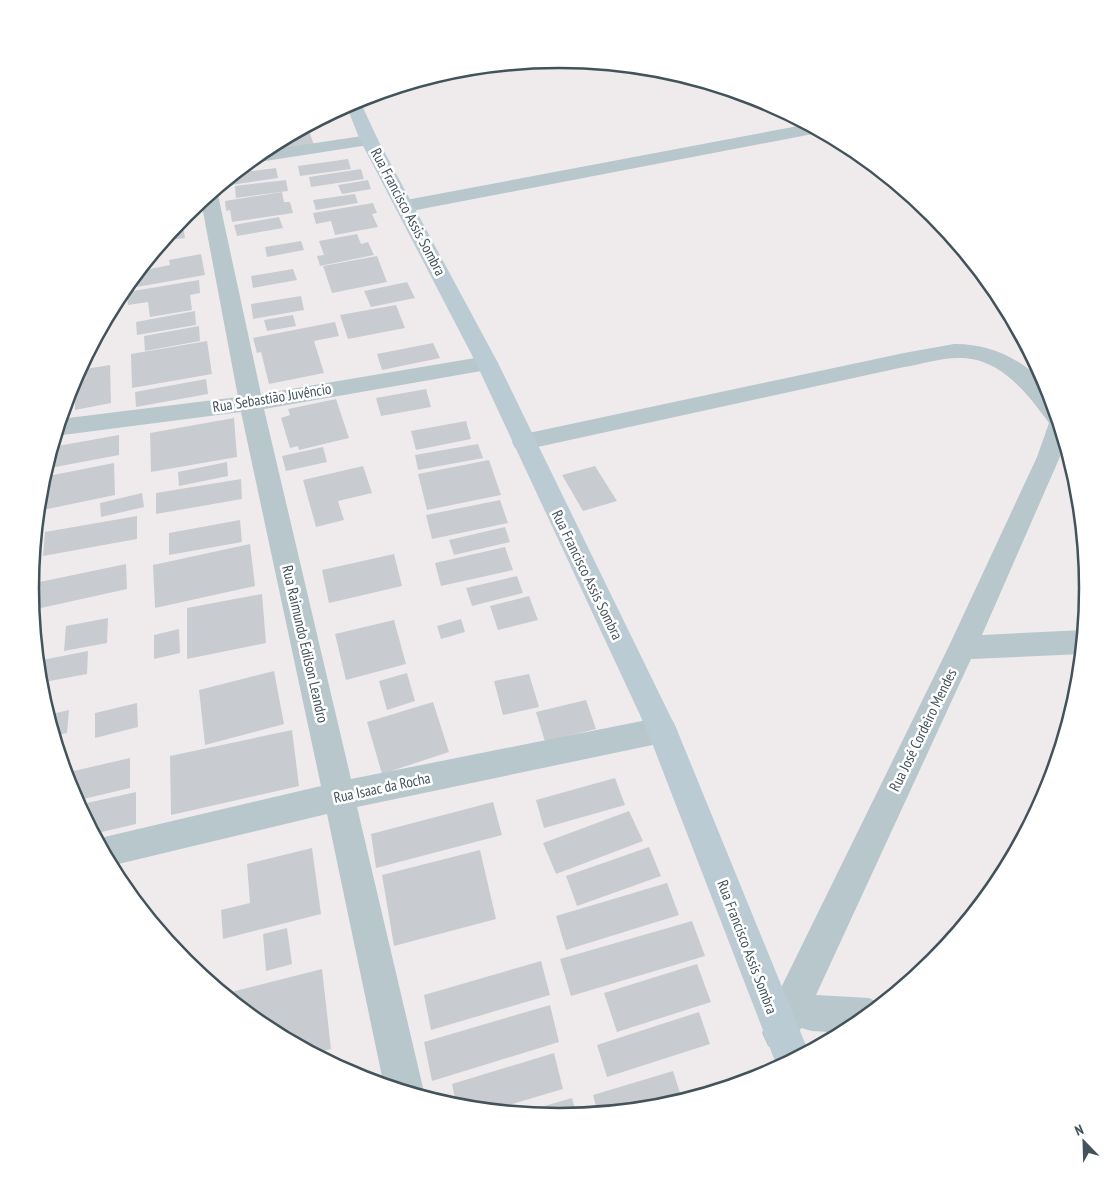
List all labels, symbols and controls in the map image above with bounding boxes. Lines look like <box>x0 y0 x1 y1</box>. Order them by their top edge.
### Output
street label: Rua Francisco Assis Sombra <box>367 145 450 279</box>
street label: Rua Sebastião Juvêncio <box>211 379 333 416</box>
street label: Rua Francisco Assis Sombra <box>548 507 627 643</box>
street label: Rua Raimundo Edilson Leandro <box>278 563 333 724</box>
street label: Rua José Cordeiro Mendes <box>885 665 961 794</box>
street label: Rua Isaac da Rocha <box>332 768 432 807</box>
street label: Rua Francisco Assis Sombra <box>713 877 782 1016</box>
north arrow <box>1059 1117 1109 1167</box>
text: N <box>1072 1120 1086 1140</box>

